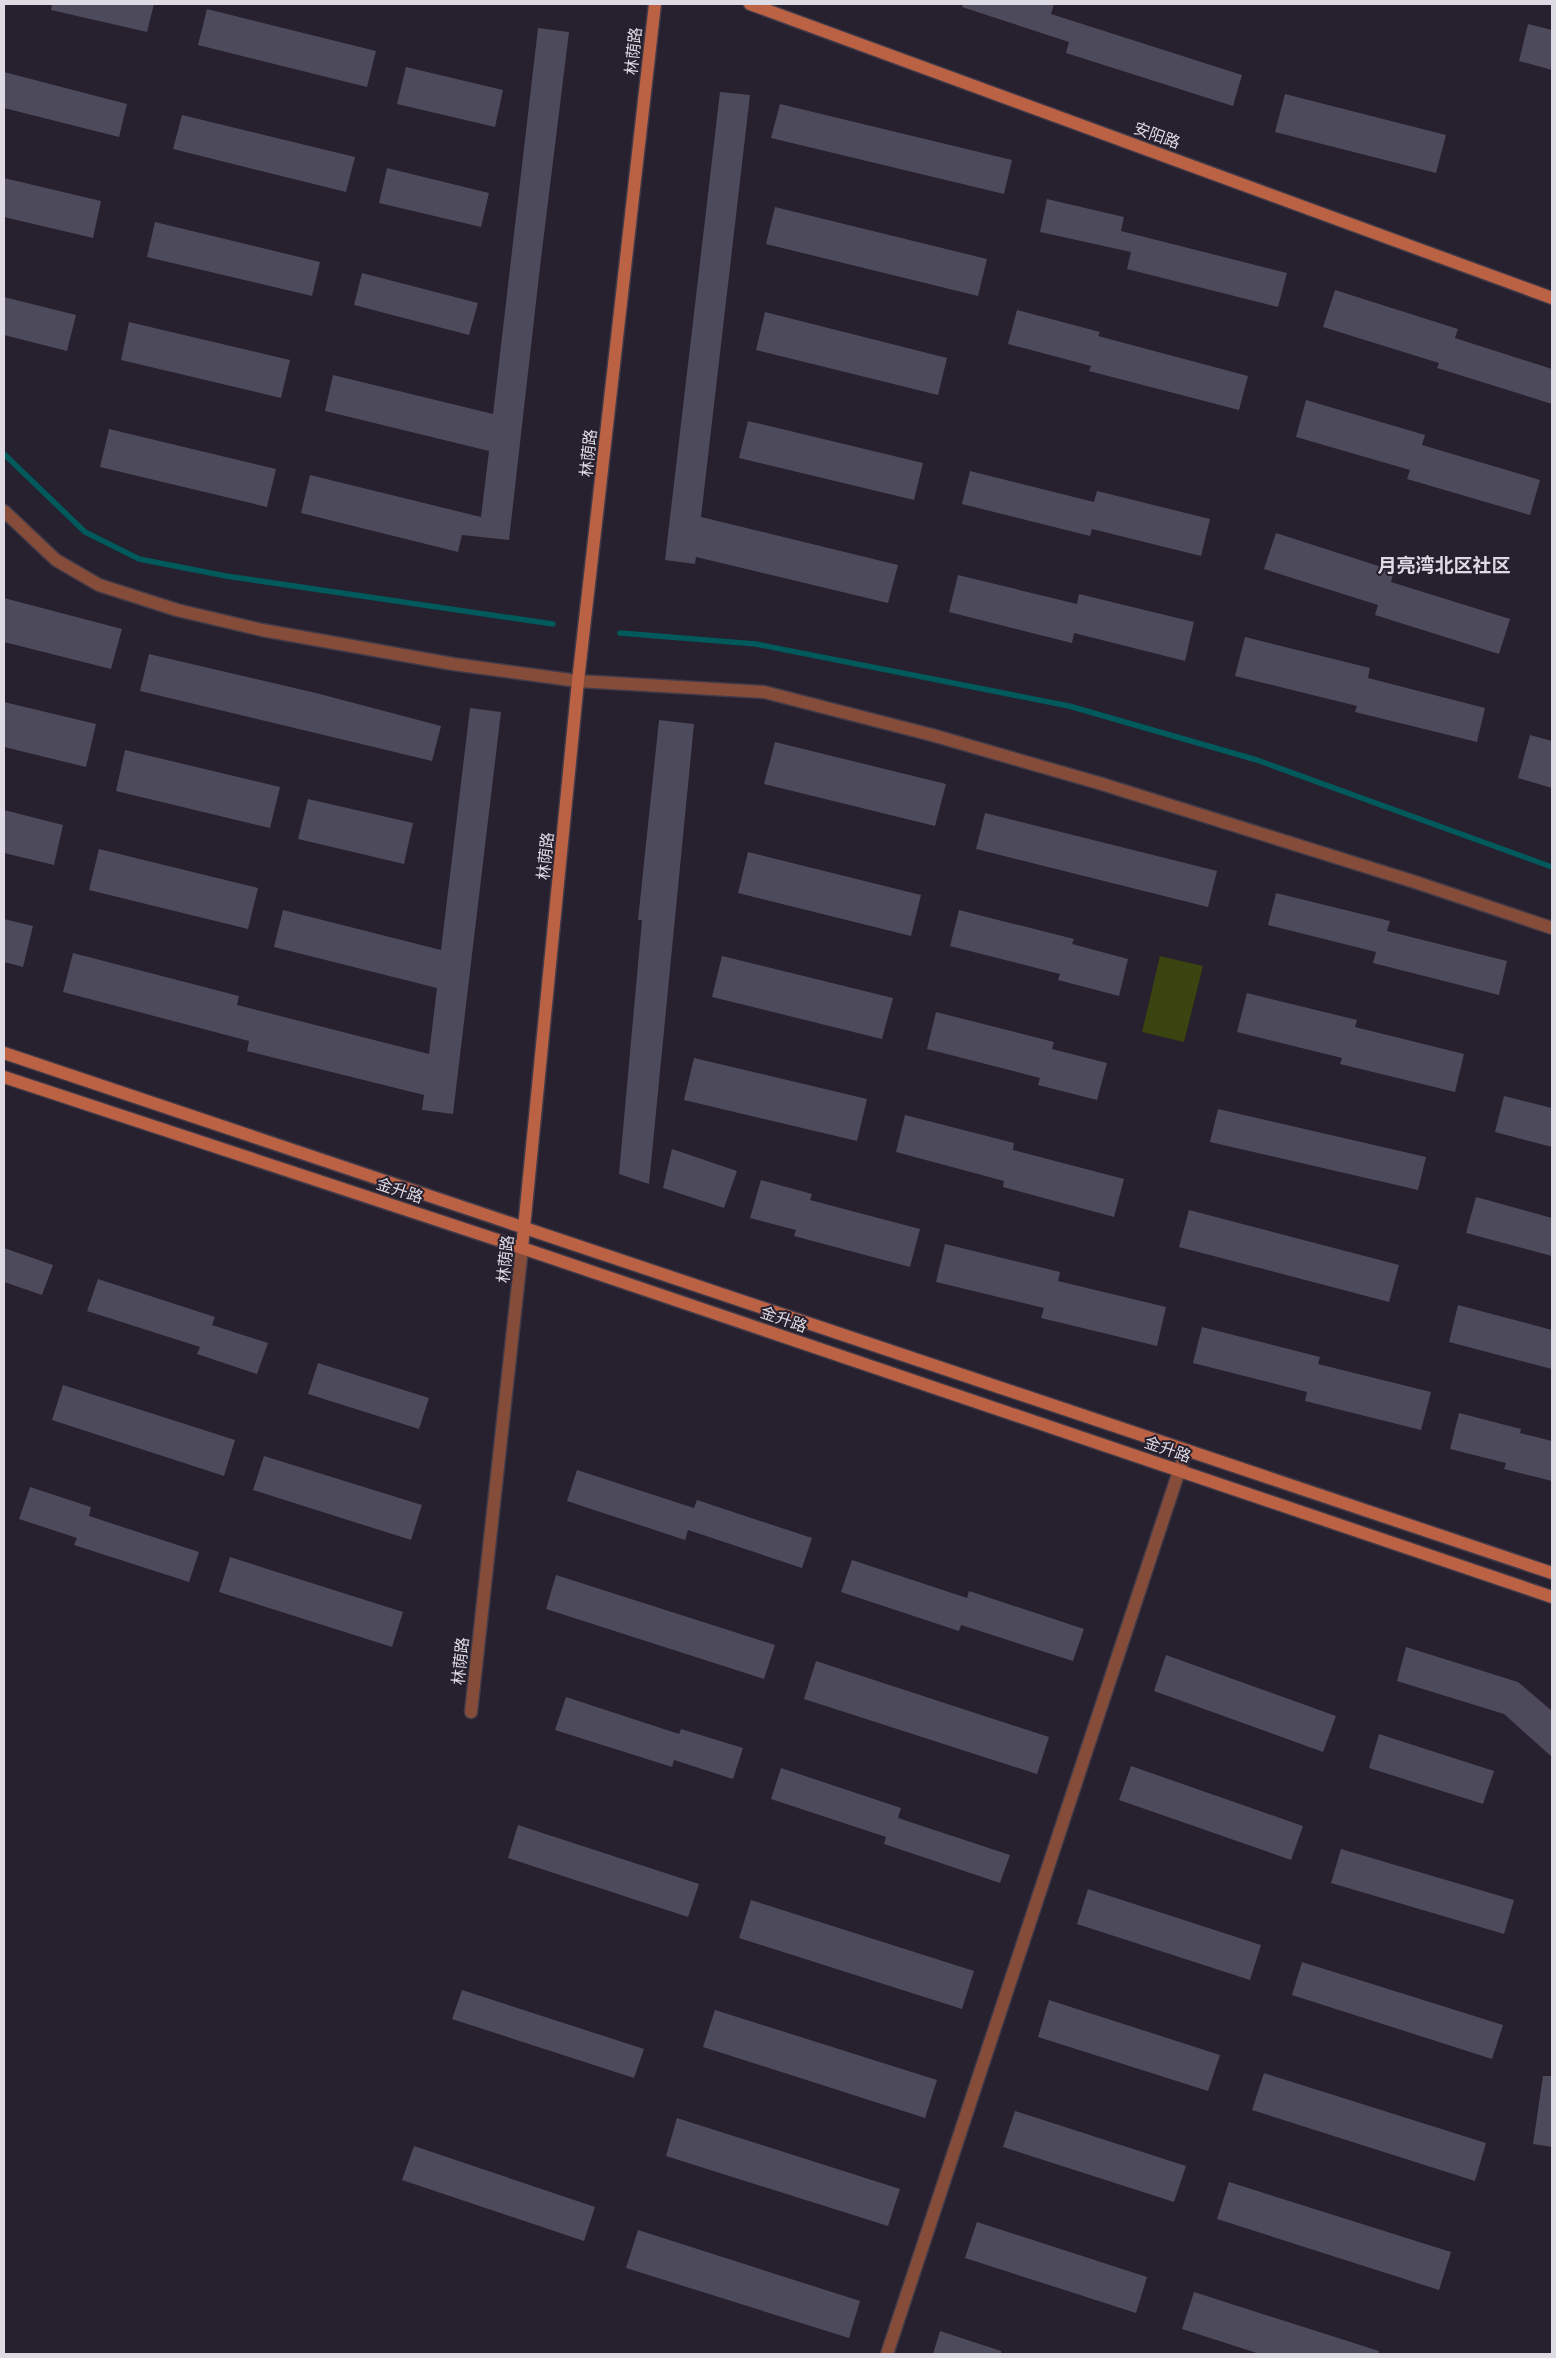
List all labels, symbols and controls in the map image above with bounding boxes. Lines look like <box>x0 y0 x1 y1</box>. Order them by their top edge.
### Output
street label: 林荫路 <box>622 26 644 76</box>
street label: 安阳路 <box>1131 118 1183 152</box>
street label: 林荫路 <box>577 428 599 478</box>
district label: 月亮湾北区社区 <box>1377 554 1511 576</box>
street label: 林荫路 <box>534 831 556 881</box>
street label: 金升路 <box>374 1174 426 1206</box>
street label: 林荫路 <box>494 1234 516 1284</box>
street label: 金升路 <box>758 1303 810 1335</box>
street label: 金升路 <box>1142 1433 1194 1465</box>
street label: 林荫路 <box>449 1636 471 1686</box>

